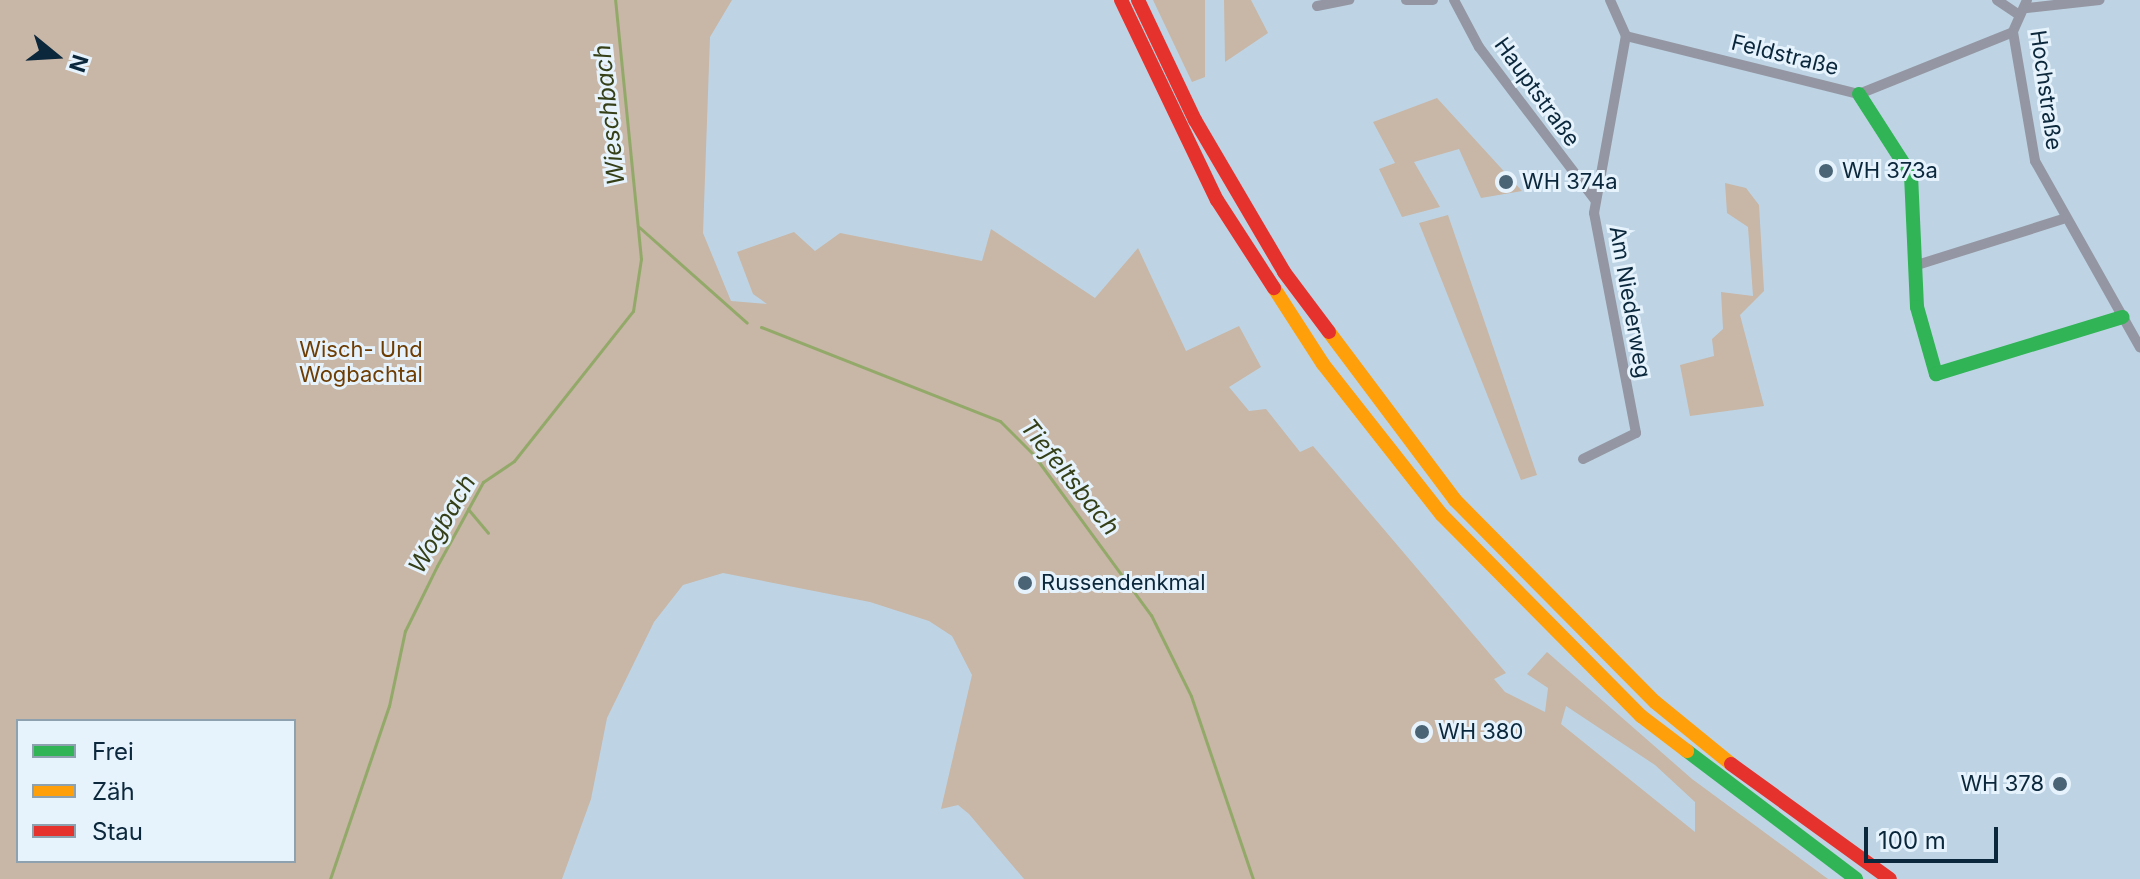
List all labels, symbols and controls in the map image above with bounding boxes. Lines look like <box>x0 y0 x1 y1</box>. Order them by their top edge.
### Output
north arrow <box>16 16 96 96</box>
street label: Hochstraße <box>2025 28 2067 152</box>
street label: Feldstraße <box>1729 29 1841 81</box>
street label: Hauptstraße <box>1489 32 1585 152</box>
water label: Wieschbach <box>587 43 631 187</box>
text: N <box>64 51 94 75</box>
place label: WH 373a <box>1842 158 1938 184</box>
marker: WH 373a <box>1817 162 1835 180</box>
place label: WH 374a <box>1522 169 1618 195</box>
marker: WH 374a <box>1497 173 1515 191</box>
street label: Am Niederweg <box>1604 224 1656 380</box>
park label: Wisch- Und Wogbachtal <box>299 336 423 388</box>
water label: Tiefeltsbach <box>1014 413 1126 541</box>
water label: Wogbach <box>402 470 482 578</box>
place label: Russendenkmal <box>1041 570 1206 596</box>
marker: Russendenkmal <box>1016 574 1034 592</box>
legend <box>16 719 296 863</box>
place label: WH 380 <box>1438 719 1523 745</box>
marker: WH 380 <box>1413 723 1431 741</box>
text: Frei <box>92 737 134 766</box>
place label: WH 378 <box>1960 771 2044 797</box>
marker: WH 378 <box>2051 775 2069 793</box>
text: Zäh <box>92 777 135 806</box>
scale bar <box>1868 811 2002 861</box>
text: Stau <box>92 817 143 846</box>
text: 100 m <box>1878 826 1946 855</box>

